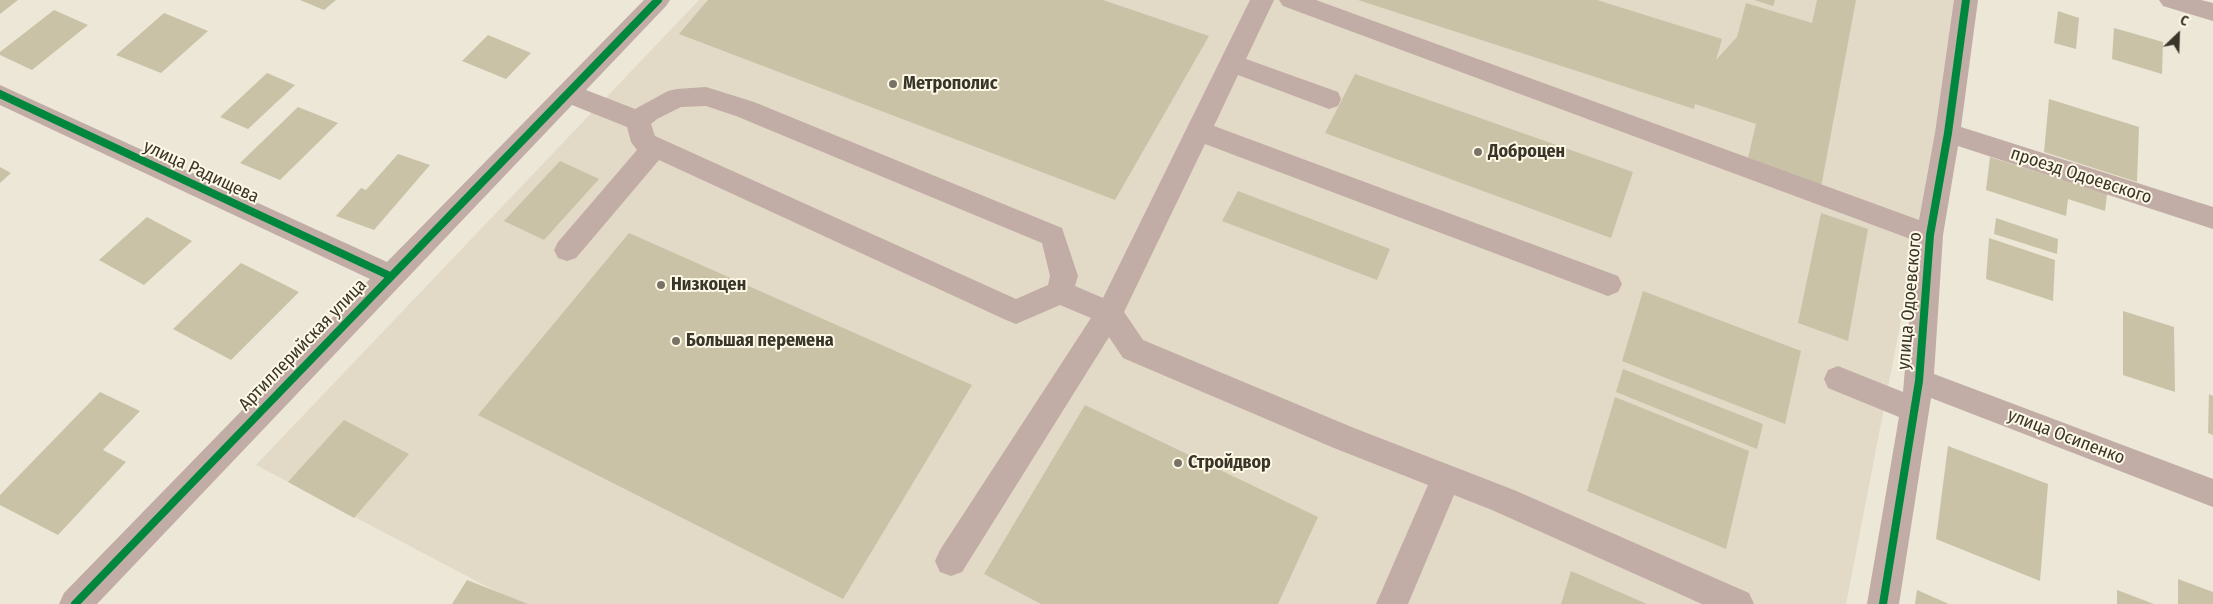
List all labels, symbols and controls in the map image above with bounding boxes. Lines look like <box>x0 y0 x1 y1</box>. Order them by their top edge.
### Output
north arrow <box>2153 10 2203 60</box>
text: С <box>2177 12 2191 30</box>
place label: Метрополис <box>903 73 997 95</box>
marker: Метрополис <box>887 78 899 90</box>
street label: улица Радищева <box>140 136 262 208</box>
place label: Доброцен <box>1488 141 1565 163</box>
street label: проезд Одоевского <box>2008 143 2154 209</box>
marker: Доброцен <box>1472 146 1484 158</box>
street label: улица Одоевского <box>1893 231 1927 371</box>
place label: Низкоцен <box>671 274 746 296</box>
street label: Артиллерийская улица <box>234 275 372 415</box>
marker: Низкоцен <box>655 279 667 291</box>
place label: Большая перемена <box>686 330 834 352</box>
marker: Большая перемена <box>670 335 682 347</box>
street label: улица Осипенко <box>2004 405 2128 469</box>
place label: Стройдвор <box>1188 452 1271 474</box>
marker: Стройдвор <box>1172 457 1184 469</box>

